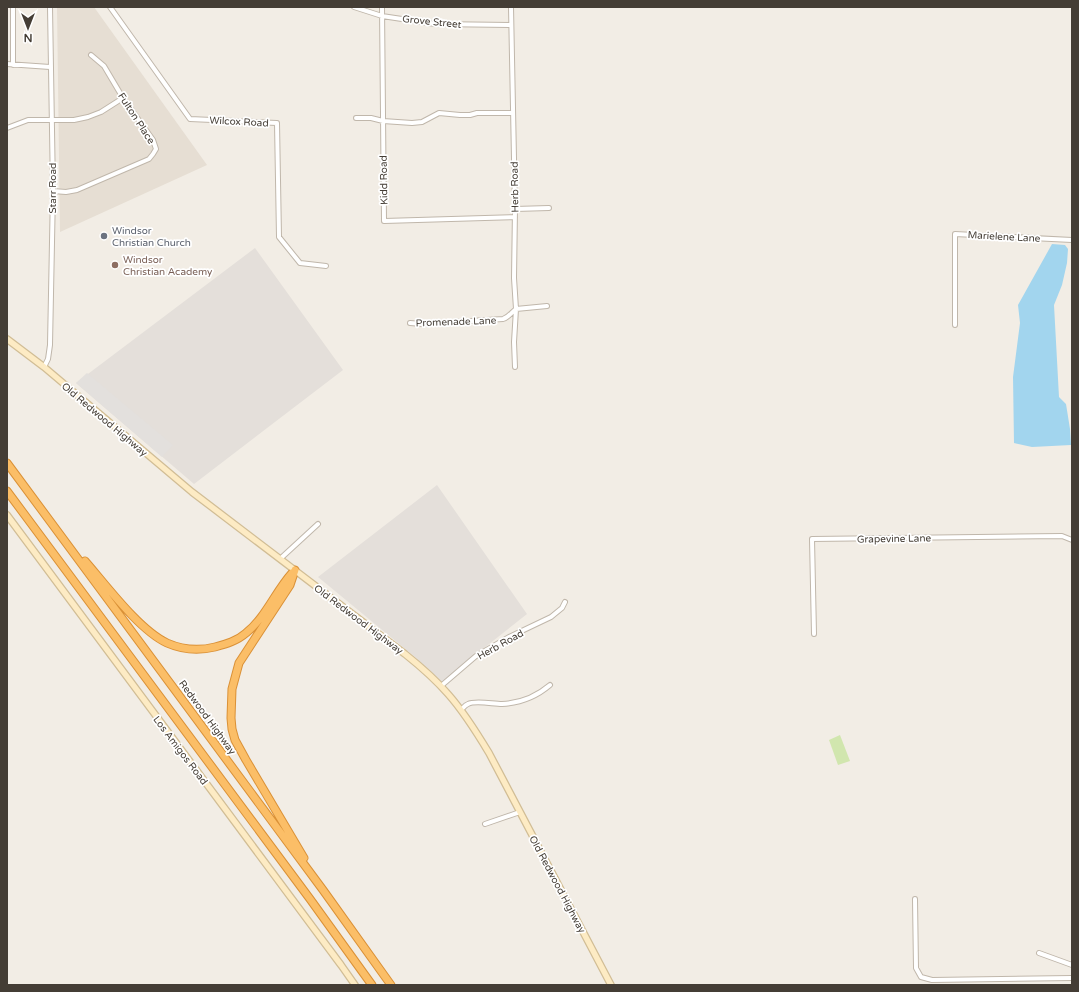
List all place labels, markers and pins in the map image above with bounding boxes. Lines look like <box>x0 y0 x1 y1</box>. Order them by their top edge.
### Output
place label: Windsor Christian Church <box>112 225 191 249</box>
marker: Windsor Christian Church <box>99 231 109 241</box>
place label: Windsor Christian Academy <box>123 254 213 278</box>
marker: Windsor Christian Academy <box>110 260 120 270</box>

